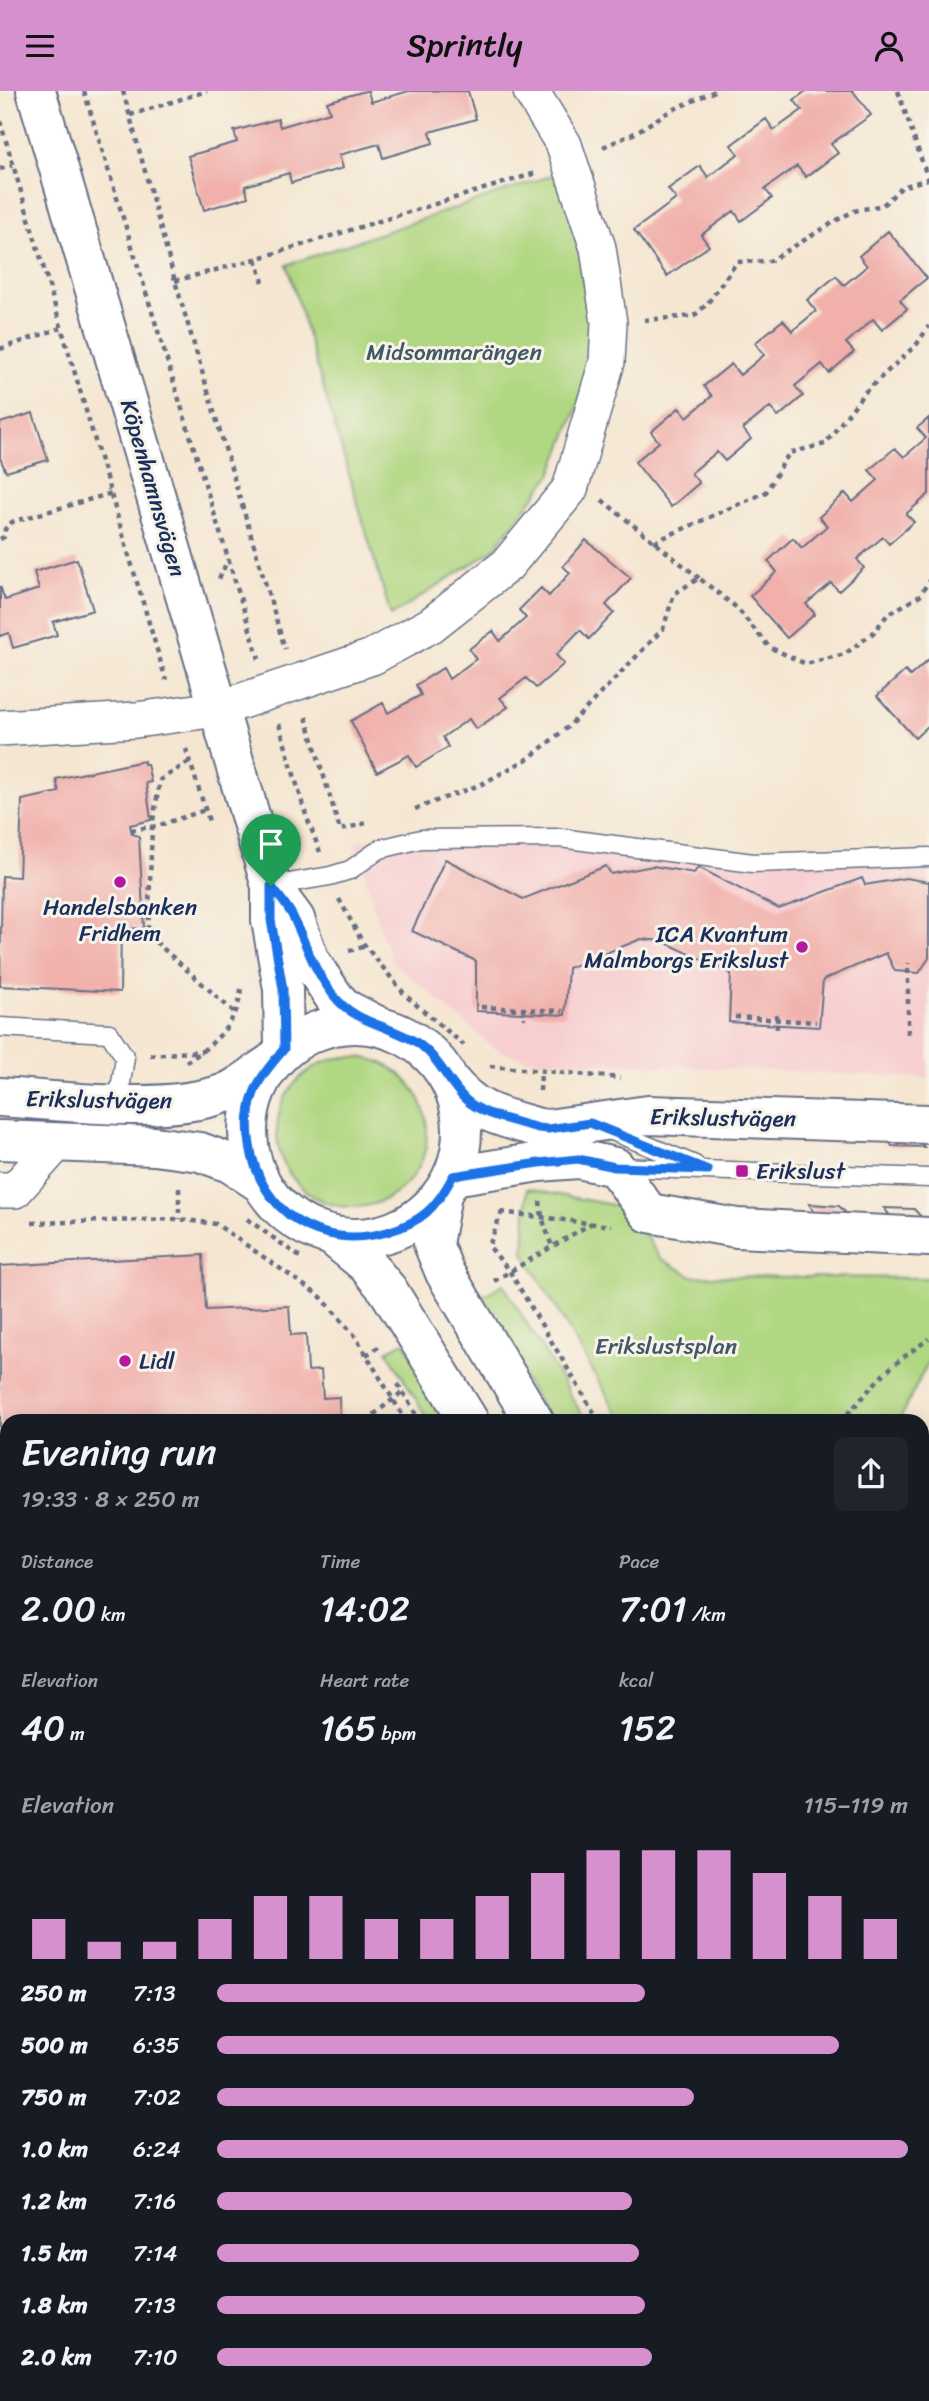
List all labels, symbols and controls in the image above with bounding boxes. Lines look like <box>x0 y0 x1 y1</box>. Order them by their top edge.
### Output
text: Sprintly <box>407 17 522 74</box>
icon: menu <box>21 27 59 65</box>
icon: person <box>870 27 908 65</box>
park label: Midsommarängen <box>366 332 542 373</box>
street label: Köpenhamnsvägen <box>108 394 198 582</box>
pin <box>241 814 301 886</box>
icon: arrive <box>252 825 290 863</box>
marker: Handelsbanken Fridhem <box>112 874 128 890</box>
place label: Handelsbanken Fridhem <box>43 887 197 954</box>
place label: ICA Kvantum Malmborgs Erikslust <box>584 914 790 981</box>
marker: ICA Kvantum Malmborgs Erikslust <box>794 939 810 955</box>
street label: Erikslustvägen <box>25 1078 173 1122</box>
street label: Erikslustvägen <box>649 1096 797 1140</box>
place label: Erikslust <box>756 1151 847 1192</box>
marker: Erikslust <box>734 1163 750 1179</box>
park label: Erikslustsplan <box>595 1326 737 1367</box>
place label: Lidl <box>139 1341 175 1382</box>
marker: Lidl <box>117 1353 133 1369</box>
text: Evening run <box>21 1419 217 1486</box>
button: share <box>834 1437 908 1511</box>
text: 19:33 · 8 × 250 m <box>21 1479 199 1520</box>
text: Distance <box>21 1545 93 1578</box>
text: Time <box>320 1545 360 1578</box>
text: Pace <box>619 1545 659 1578</box>
text: 2.00 <box>21 1578 96 1640</box>
text: 14:02 <box>320 1578 410 1640</box>
text: 7:01 <box>619 1578 687 1640</box>
text: km <box>96 1598 126 1631</box>
text: /km <box>687 1598 726 1631</box>
text: Elevation <box>21 1664 98 1697</box>
text: Heart rate <box>320 1664 409 1697</box>
text: kcal <box>619 1664 654 1697</box>
text: 40 <box>21 1697 65 1759</box>
text: 165 <box>320 1697 376 1759</box>
text: 152 <box>619 1697 676 1759</box>
text: m <box>65 1717 85 1750</box>
text: bpm <box>376 1717 416 1750</box>
text: Elevation <box>21 1785 114 1826</box>
text: 115–119 m <box>804 1785 908 1826</box>
text: 250 m <box>21 1973 87 2014</box>
text: 7:13 <box>133 1973 176 2014</box>
text: 500 m <box>21 2025 88 2066</box>
text: 6:35 <box>133 2025 180 2066</box>
text: 750 m <box>21 2077 86 2118</box>
text: 7:02 <box>133 2077 181 2118</box>
text: 1.0 km <box>21 2129 88 2170</box>
text: 6:24 <box>133 2129 181 2170</box>
text: 1.2 km <box>21 2181 87 2222</box>
text: 7:16 <box>133 2181 176 2222</box>
text: 1.5 km <box>21 2233 88 2274</box>
text: 7:14 <box>133 2233 177 2274</box>
text: 1.8 km <box>21 2285 88 2326</box>
text: 7:13 <box>133 2285 176 2326</box>
text: 2.0 km <box>21 2337 92 2378</box>
text: 7:10 <box>133 2337 177 2378</box>

